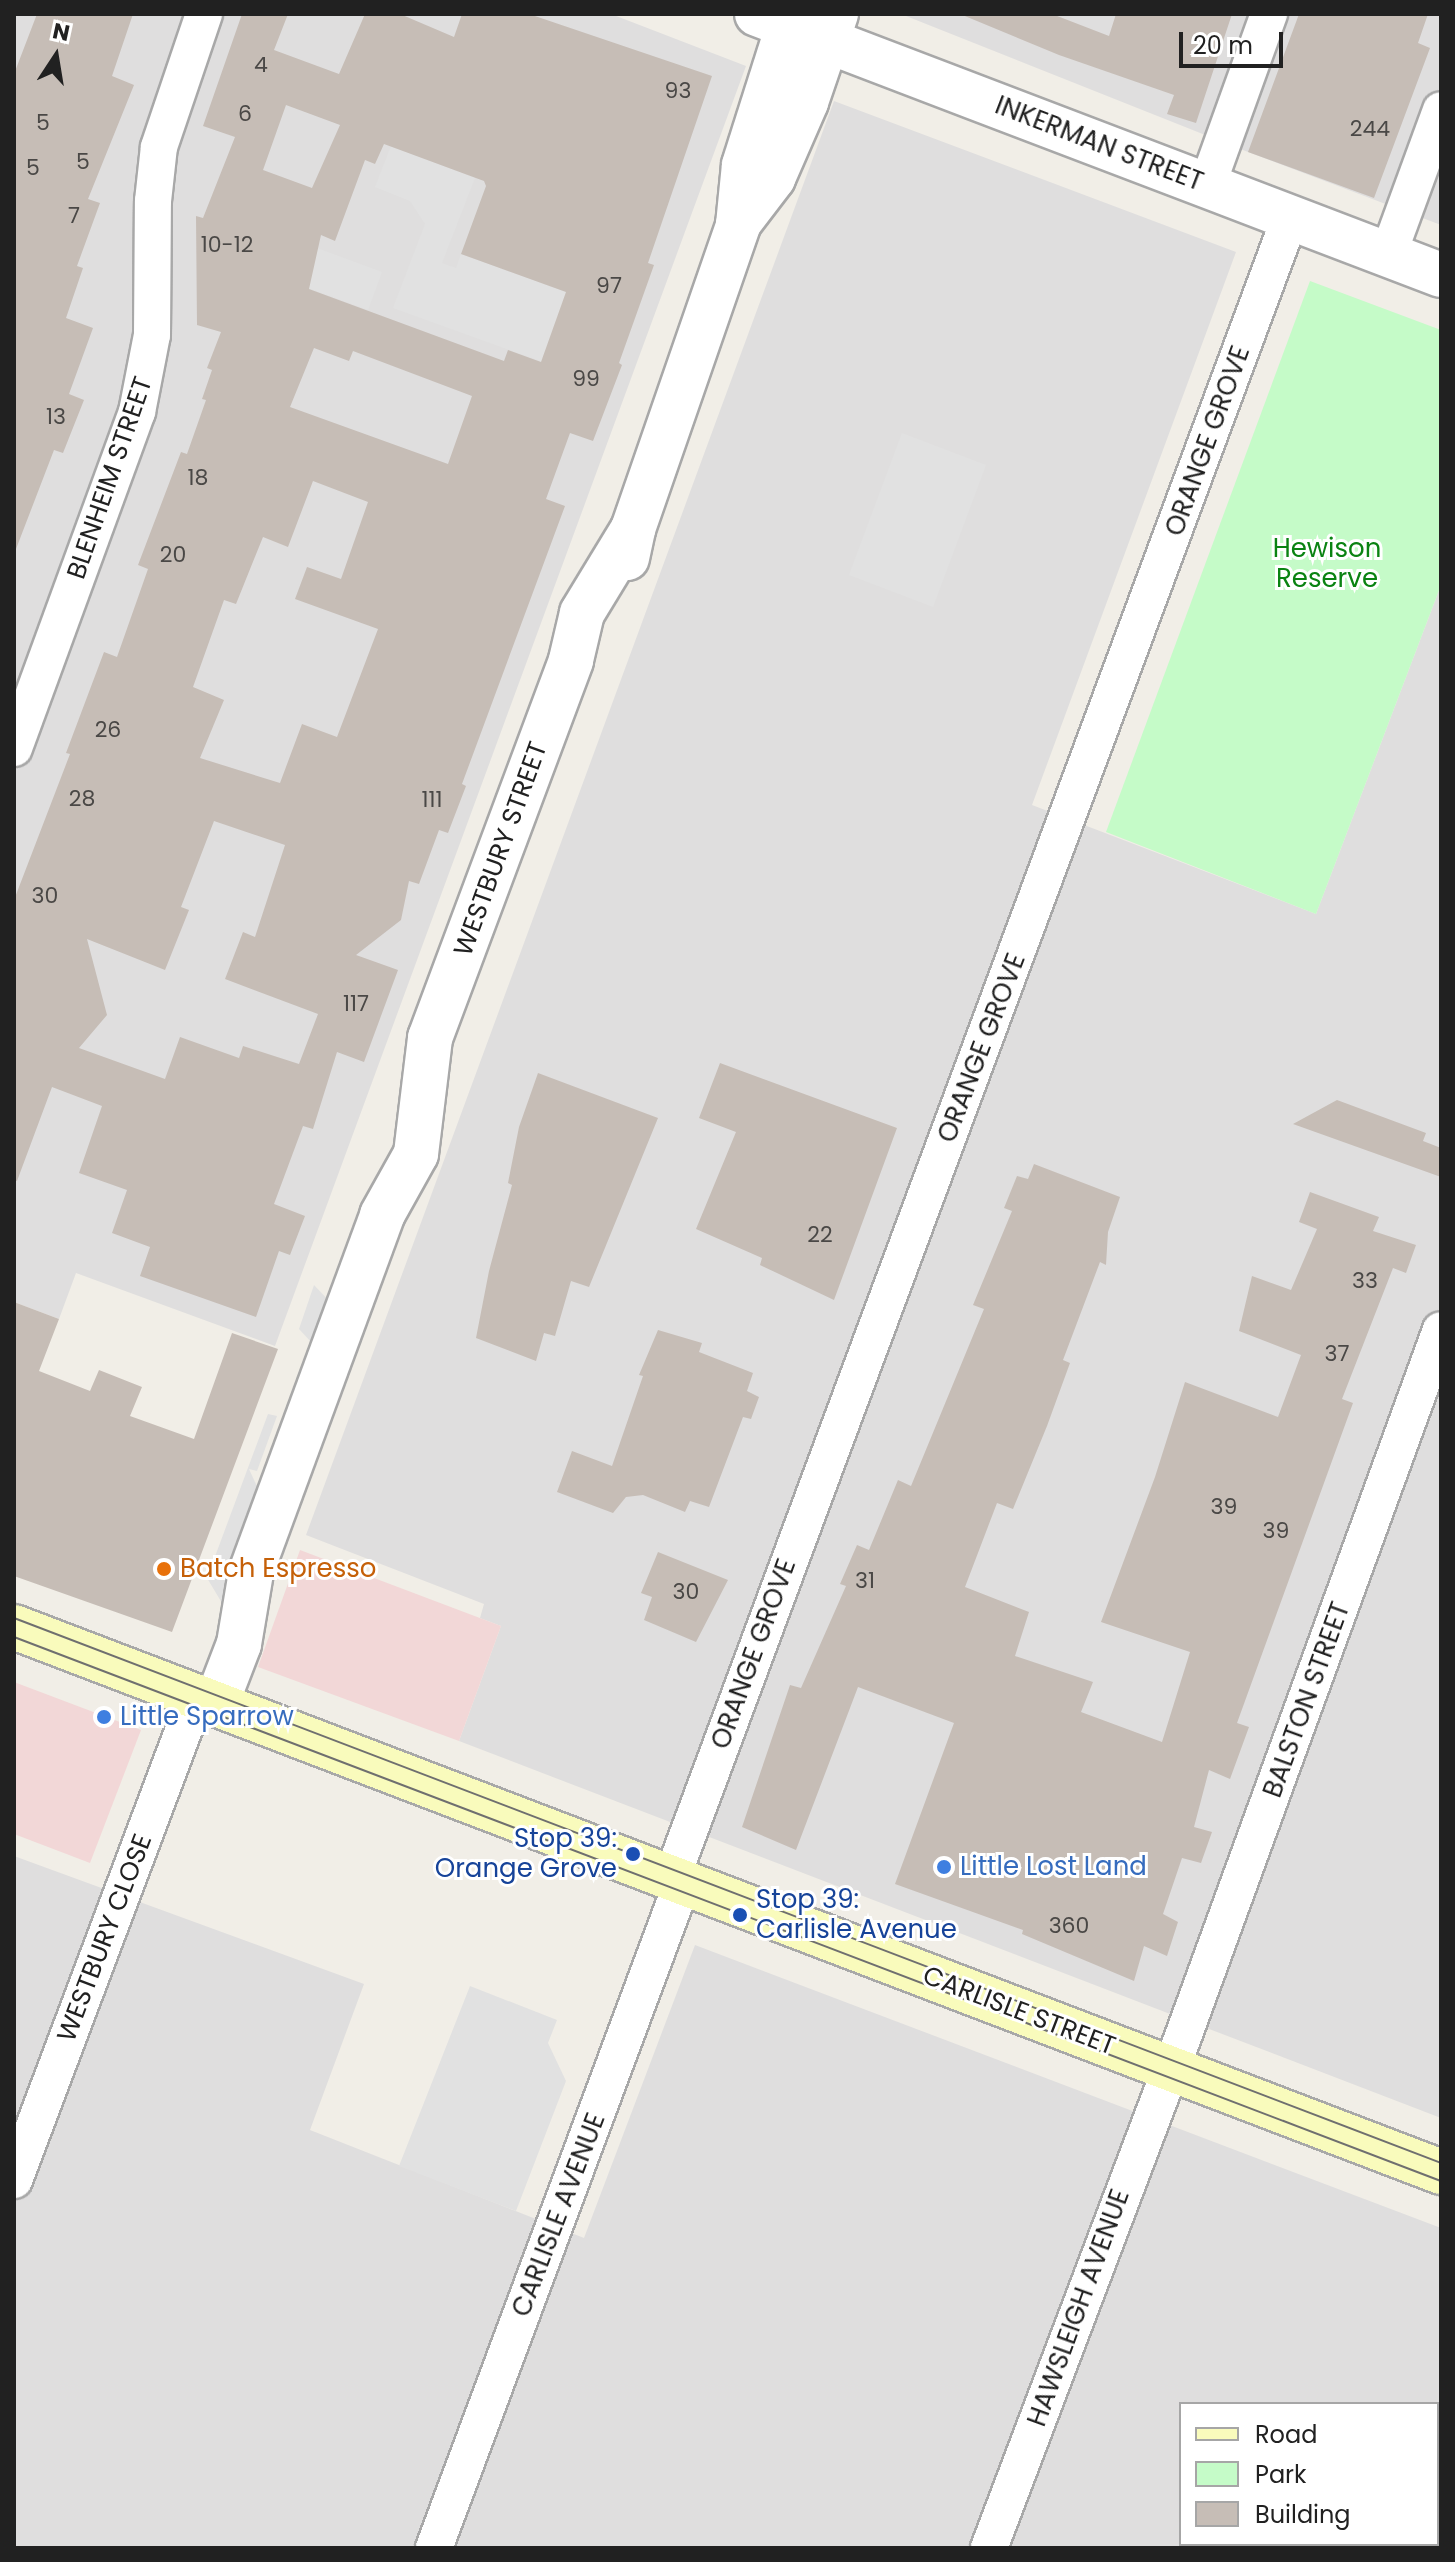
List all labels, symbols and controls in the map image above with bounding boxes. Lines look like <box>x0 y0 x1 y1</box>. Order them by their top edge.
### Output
text: N <box>50 15 72 49</box>
north arrow <box>16 16 96 96</box>
scale bar <box>1183 16 1287 66</box>
text: 20 m <box>1193 29 1253 62</box>
house number: 4 <box>254 52 268 78</box>
house number: 93 <box>665 78 691 104</box>
street label: INKERMAN STREET <box>991 90 1207 198</box>
house number: 6 <box>238 101 252 127</box>
house number: 5 <box>36 110 50 136</box>
house number: 244 <box>1350 116 1390 142</box>
house number: 5 <box>76 149 90 175</box>
house number: 5 <box>26 155 40 181</box>
house number: 7 <box>68 203 80 229</box>
house number: 10-12 <box>201 232 253 258</box>
house number: 97 <box>596 273 622 299</box>
street label: ORANGE GROVE <box>1159 342 1257 540</box>
house number: 99 <box>572 366 600 392</box>
street label: BLENHEIM STREET <box>61 373 159 583</box>
house number: 13 <box>46 404 66 430</box>
house number: 18 <box>188 465 208 491</box>
park label: Hewison Reserve <box>1273 533 1381 594</box>
house number: 20 <box>160 542 186 568</box>
house number: 26 <box>95 717 121 743</box>
street label: WESTBURY STREET <box>448 738 554 960</box>
house number: 28 <box>69 786 95 812</box>
house number: 111 <box>421 787 443 813</box>
house number: 30 <box>32 883 58 909</box>
street label: ORANGE GROVE <box>932 949 1032 1147</box>
house number: 117 <box>343 991 369 1017</box>
house number: 22 <box>807 1222 833 1248</box>
house number: 33 <box>1352 1268 1378 1294</box>
house number: 37 <box>1325 1341 1349 1367</box>
house number: 39 <box>1211 1494 1237 1520</box>
house number: 39 <box>1263 1518 1289 1544</box>
place label: Batch Espresso <box>180 1553 376 1585</box>
street label: ORANGE GROVE <box>705 1555 803 1753</box>
marker: Batch Espresso <box>155 1560 173 1578</box>
house number: 31 <box>855 1568 875 1594</box>
house number: 30 <box>673 1579 699 1605</box>
street label: BALSTON STREET <box>1257 1598 1357 1802</box>
place label: Little Sparrow <box>120 1701 294 1733</box>
marker: Little Sparrow <box>95 1708 113 1726</box>
place label: Stop 39: Orange Grove <box>435 1823 617 1884</box>
street label: WESTBURY CLOSE <box>51 1830 159 2046</box>
marker: Stop 39: Orange Grove <box>624 1845 642 1863</box>
place label: Little Lost Land <box>960 1851 1147 1883</box>
marker: Little Lost Land <box>935 1858 953 1876</box>
place label: Stop 39: Carlisle Avenue <box>756 1884 957 1946</box>
marker: Stop 39: Carlisle Avenue <box>731 1906 749 1924</box>
house number: 360 <box>1049 1913 1089 1939</box>
street label: CARLISLE STREET <box>918 1960 1120 2062</box>
street label: CARLISLE AVENUE <box>506 2109 612 2321</box>
street label: HAWSLEIGH AVENUE <box>1022 2185 1136 2431</box>
legend <box>1179 2402 1439 2546</box>
text: Road <box>1255 2418 1317 2451</box>
text: Park <box>1255 2458 1306 2491</box>
text: Building <box>1255 2498 1351 2531</box>

